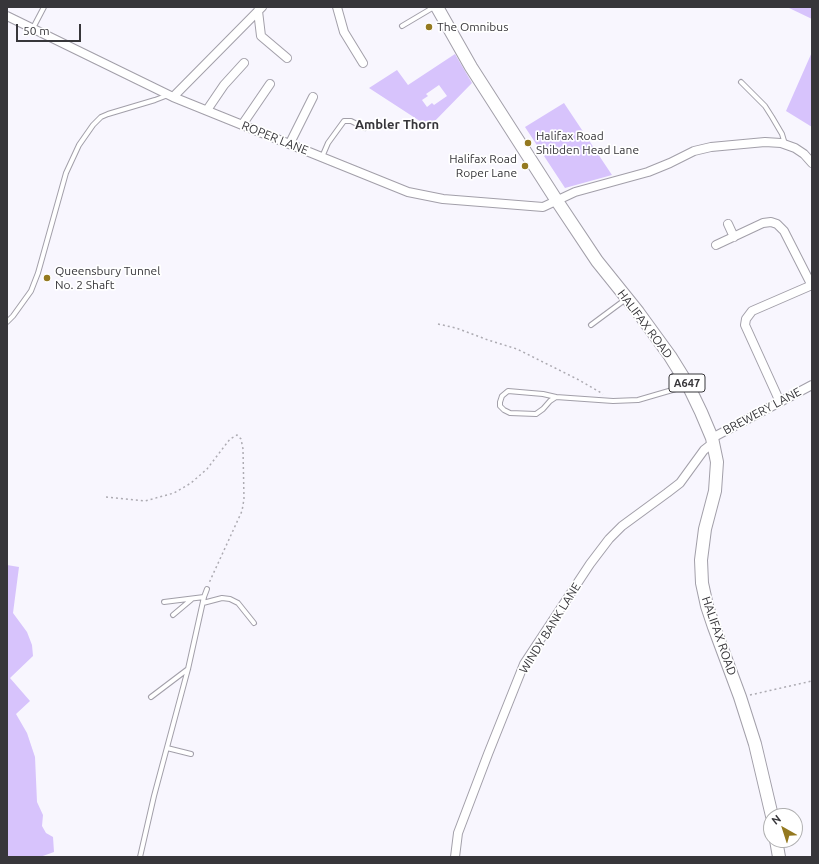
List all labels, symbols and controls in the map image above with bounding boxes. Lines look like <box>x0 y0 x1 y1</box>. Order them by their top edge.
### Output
scale bar <box>18 16 83 42</box>
place label: The Omnibus <box>437 20 508 34</box>
marker: The Omnibus <box>424 22 434 32</box>
text: 50 m <box>23 24 50 37</box>
district label: Ambler Thorn <box>355 117 439 133</box>
street label: ROPER LANE <box>240 118 310 158</box>
place label: Halifax Road Shibden Head Lane <box>536 129 639 157</box>
marker: Halifax Road Shibden Head Lane <box>523 138 533 148</box>
place label: Halifax Road Roper Lane <box>449 152 517 180</box>
marker: Halifax Road Roper Lane <box>520 161 530 171</box>
place label: Queensbury Tunnel No. 2 Shaft <box>55 264 160 292</box>
marker: Queensbury Tunnel No. 2 Shaft <box>42 273 52 283</box>
street label: HALIFAX ROAD <box>614 287 676 361</box>
road number: A647 <box>669 374 705 392</box>
street label: BREWERY LANE <box>721 384 803 438</box>
street label: WINDY BANK LANE <box>516 580 584 676</box>
street label: HALIFAX ROAD <box>699 595 739 677</box>
north arrow <box>763 808 803 848</box>
text: N <box>769 812 783 827</box>

